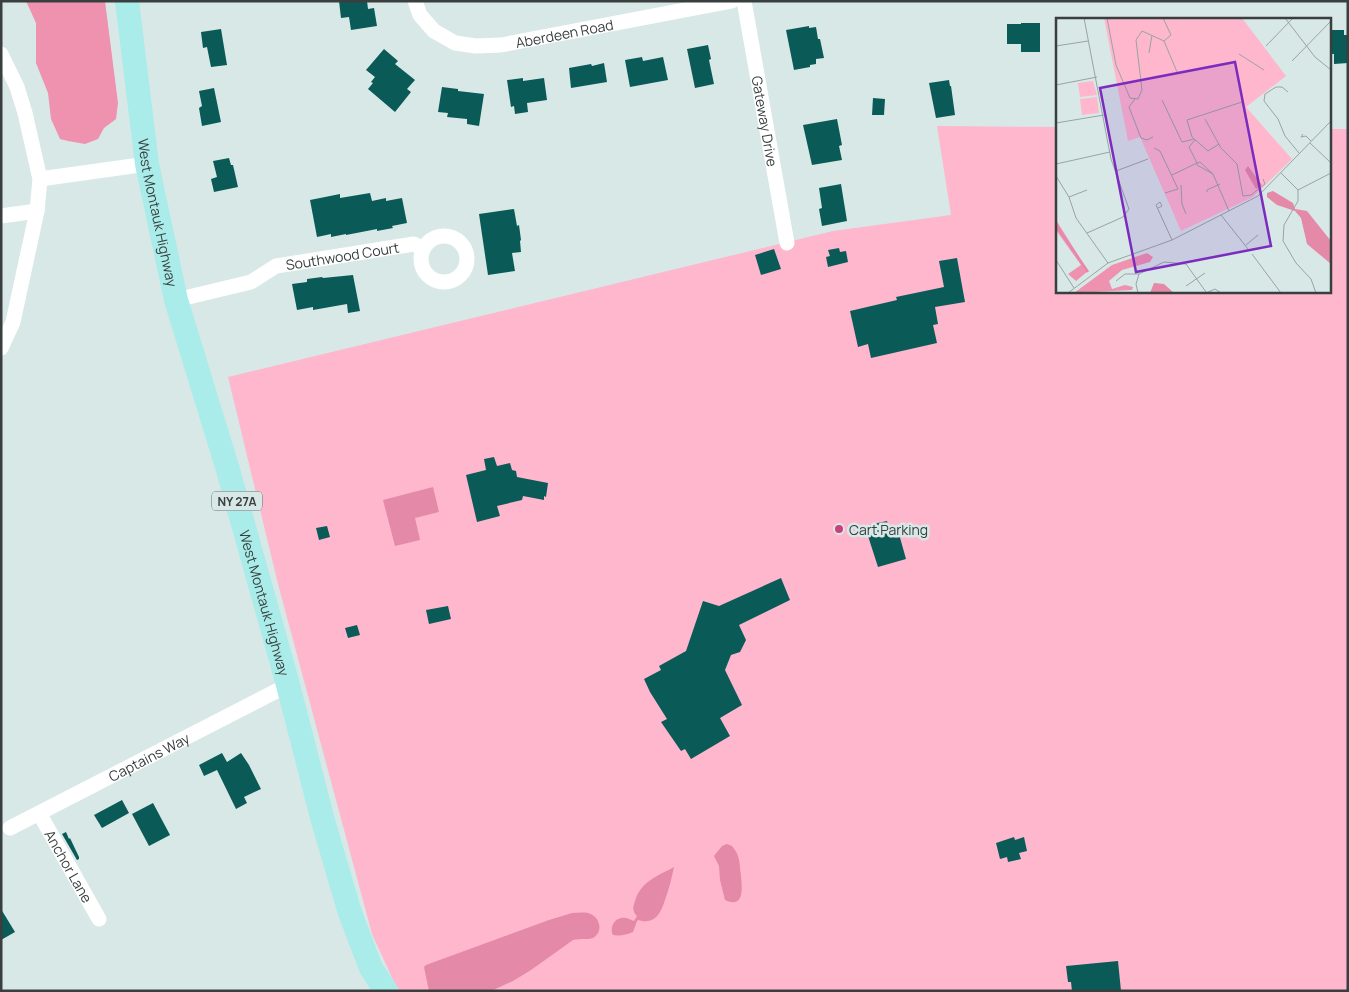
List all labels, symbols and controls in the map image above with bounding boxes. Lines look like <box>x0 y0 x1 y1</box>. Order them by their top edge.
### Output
street label: Aberdeen Road <box>514 14 615 52</box>
inset map <box>1056 18 1332 292</box>
street label: Gateway Drive <box>748 74 783 168</box>
street label: West Montauk Highway <box>134 137 183 289</box>
street label: Southwood Court <box>284 237 401 274</box>
road number: NY 27A <box>212 492 262 511</box>
place label: Cart Parking <box>849 520 928 539</box>
marker: Cart Parking <box>833 523 845 535</box>
street label: West Montauk Highway <box>236 528 295 679</box>
street label: Captains Way <box>105 728 193 785</box>
street label: Anchor Lane <box>41 826 97 906</box>

